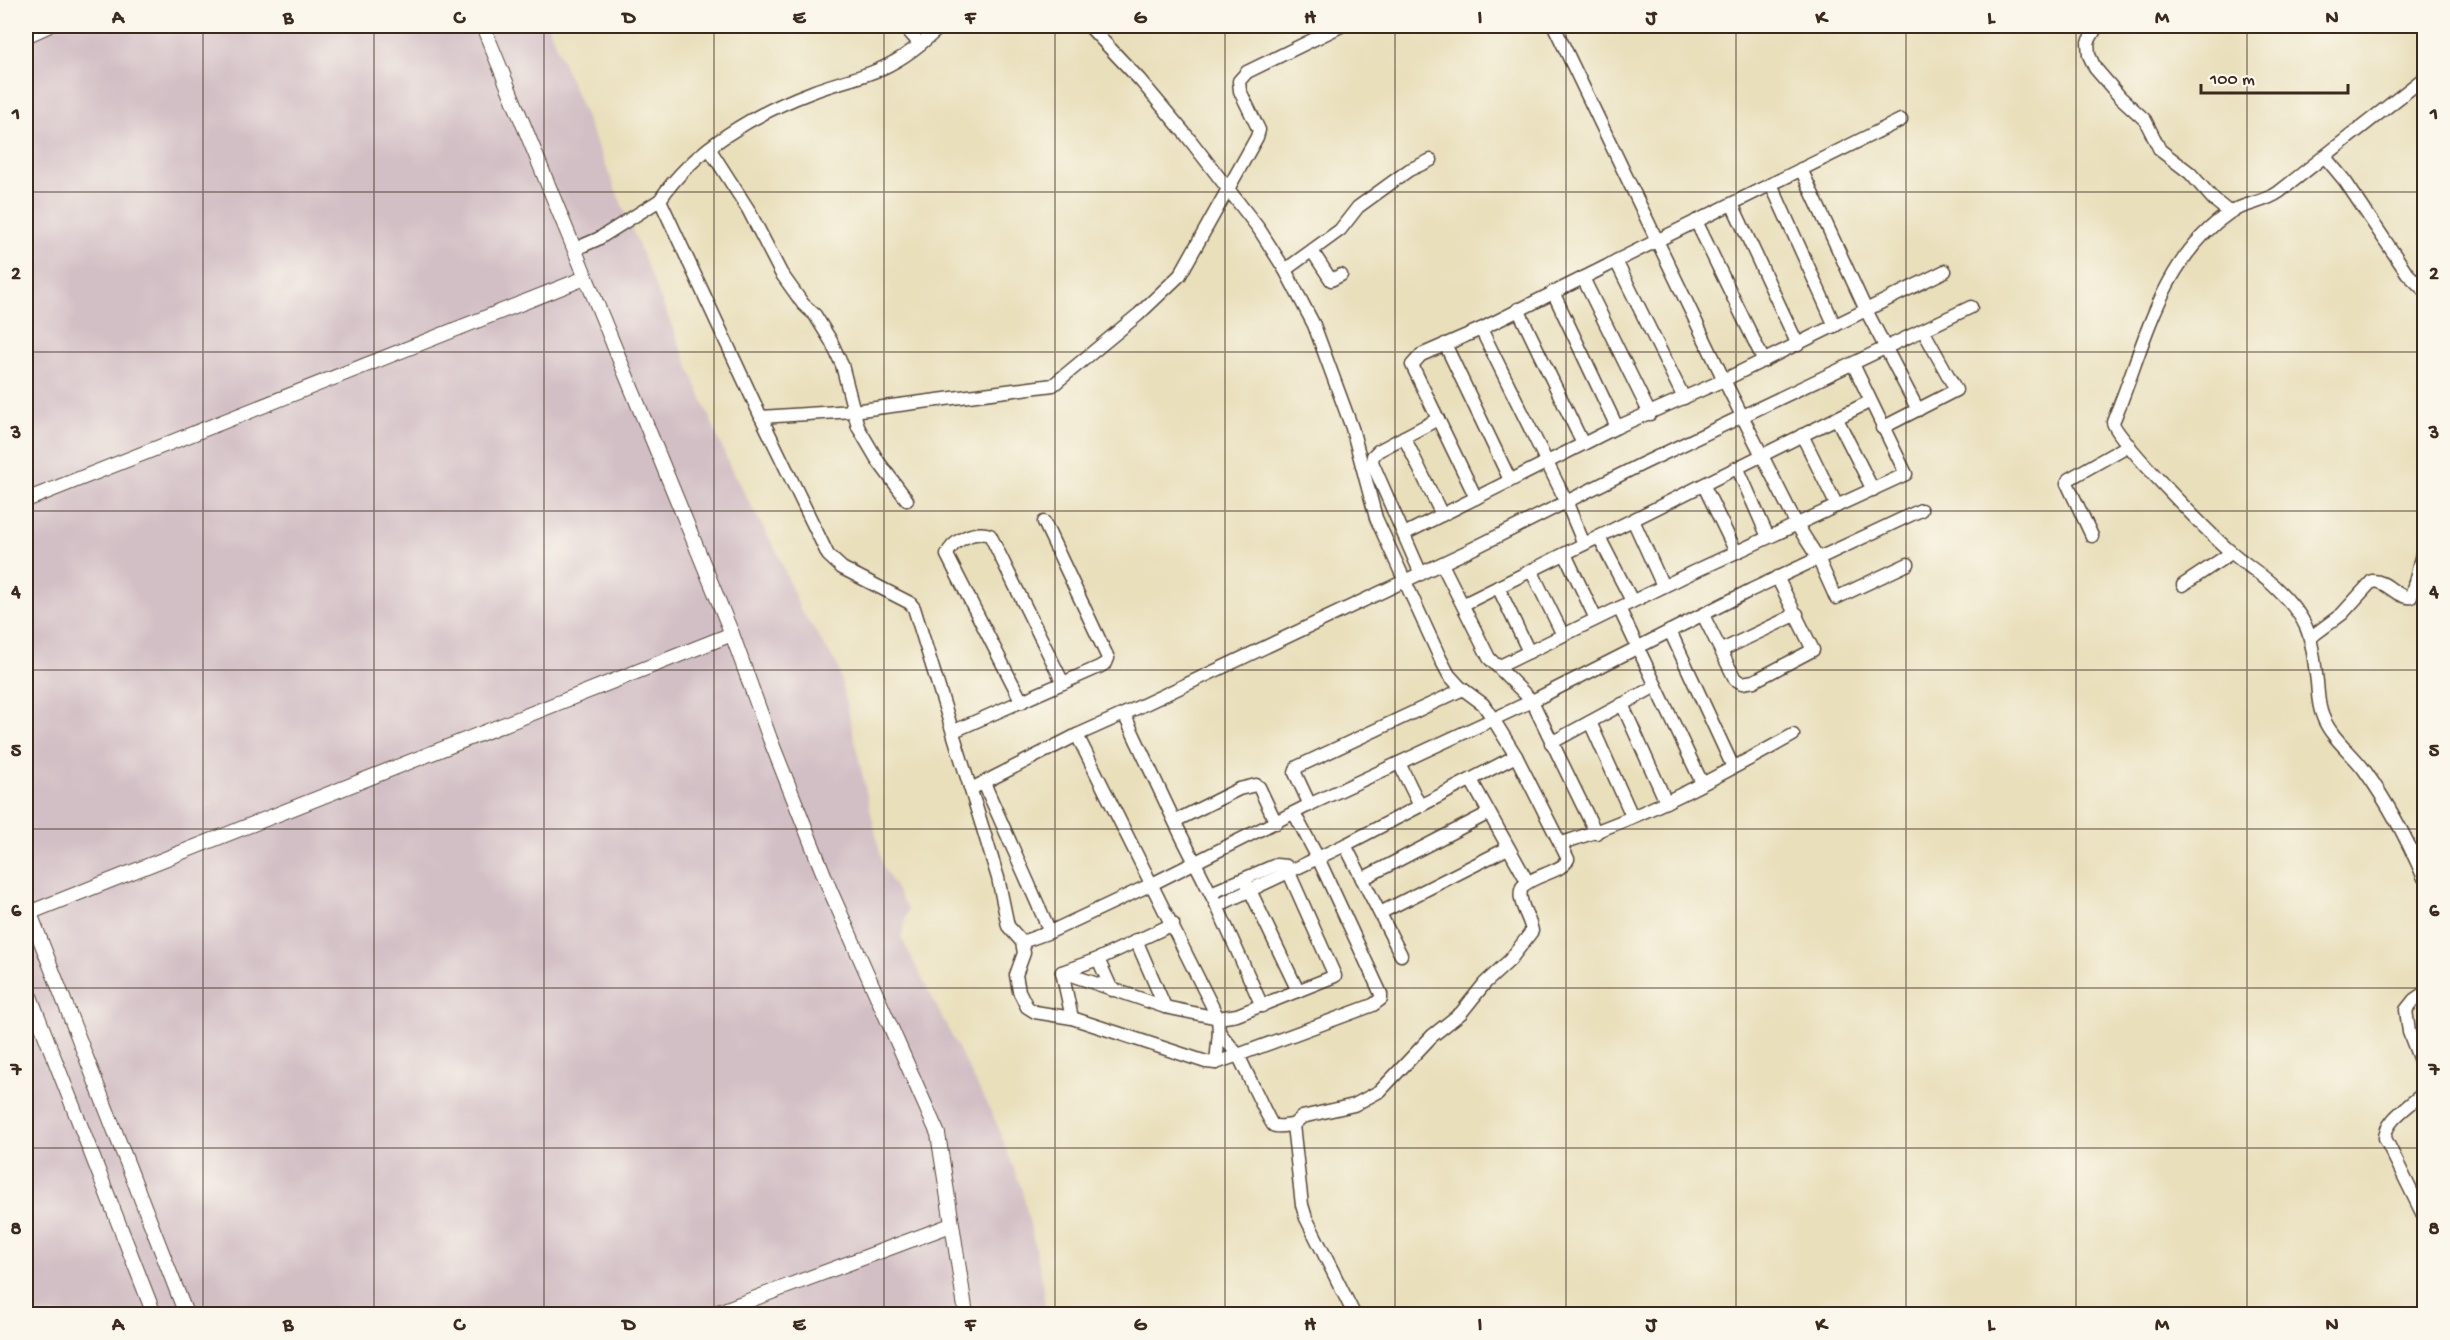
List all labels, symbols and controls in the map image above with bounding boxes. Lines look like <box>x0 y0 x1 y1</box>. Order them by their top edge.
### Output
text: A <box>111 8 126 31</box>
text: B <box>282 8 294 31</box>
text: C <box>453 8 467 31</box>
text: D <box>620 8 636 31</box>
text: E <box>793 8 807 31</box>
text: F <box>964 8 977 31</box>
text: G <box>1134 8 1148 31</box>
text: H <box>1304 8 1316 31</box>
text: I <box>1478 8 1483 31</box>
text: J <box>1645 8 1658 31</box>
text: K <box>1814 8 1829 31</box>
text: L <box>1987 8 1996 31</box>
text: M <box>2155 8 2170 31</box>
text: N <box>2325 8 2339 31</box>
scale bar <box>2201 57 2348 95</box>
text: 100 m <box>2209 70 2255 91</box>
text: 1 <box>11 104 20 127</box>
text: 1 <box>2429 104 2438 127</box>
text: 2 <box>11 264 21 287</box>
text: 2 <box>2429 264 2439 287</box>
text: 3 <box>10 423 21 446</box>
text: 3 <box>2428 423 2439 446</box>
text: 4 <box>10 582 21 605</box>
text: 4 <box>2428 582 2439 605</box>
text: 5 <box>11 741 22 764</box>
text: 5 <box>2429 741 2440 764</box>
text: 6 <box>11 901 22 924</box>
text: 6 <box>2429 901 2440 924</box>
text: 7 <box>10 1060 23 1083</box>
text: 7 <box>2428 1060 2441 1083</box>
text: 8 <box>11 1219 22 1242</box>
text: 8 <box>2429 1219 2440 1242</box>
text: A <box>111 1315 126 1338</box>
text: B <box>282 1315 294 1338</box>
text: C <box>453 1315 467 1338</box>
text: D <box>620 1315 636 1338</box>
text: E <box>793 1315 807 1338</box>
text: F <box>964 1315 977 1338</box>
text: G <box>1134 1315 1148 1338</box>
text: H <box>1304 1315 1316 1338</box>
text: I <box>1478 1315 1483 1338</box>
text: J <box>1645 1315 1658 1338</box>
text: K <box>1814 1315 1829 1338</box>
text: L <box>1987 1315 1996 1338</box>
text: M <box>2155 1315 2170 1338</box>
text: N <box>2325 1315 2339 1338</box>

